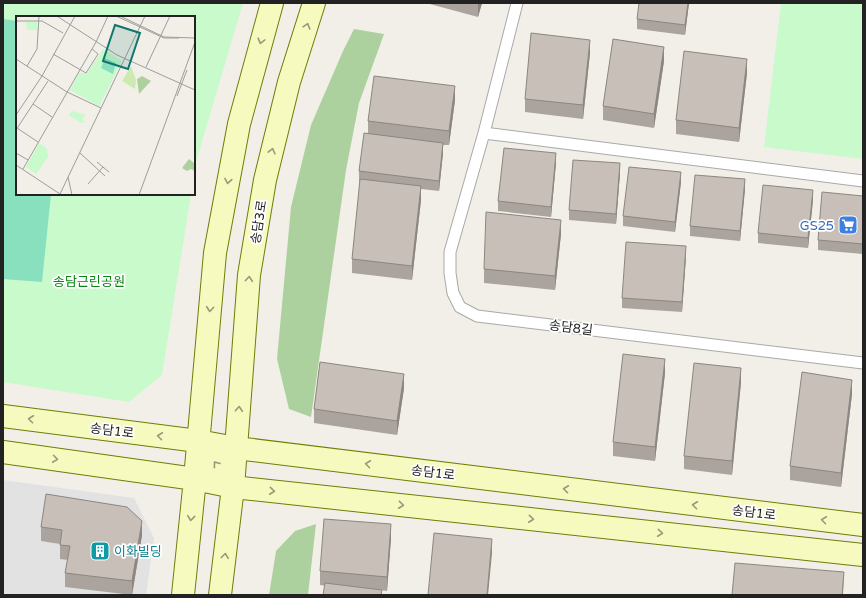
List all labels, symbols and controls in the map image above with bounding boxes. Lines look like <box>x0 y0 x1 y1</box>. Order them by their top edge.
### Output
inset map <box>16 16 195 195</box>
one-way arrow <box>302 23 310 30</box>
one-way arrow <box>258 37 266 44</box>
one-way arrow <box>267 148 275 155</box>
one-way arrow <box>224 177 233 184</box>
street label: 송담3로 <box>248 199 270 245</box>
supermarket icon: GS25 <box>837 214 859 236</box>
place label: GS25 <box>800 218 834 234</box>
park label: 송담근린공원 <box>53 274 125 290</box>
one-way arrow <box>244 276 253 282</box>
one-way arrow <box>206 306 215 312</box>
street label: 송담8길 <box>548 317 594 339</box>
one-way arrow <box>234 406 243 412</box>
one-way arrow <box>28 415 34 424</box>
street label: 송담1로 <box>89 420 135 442</box>
one-way arrow <box>156 432 163 441</box>
one-way arrow <box>52 454 59 463</box>
one-way arrow <box>365 460 371 469</box>
one-way arrow <box>214 462 221 469</box>
street label: 송담1로 <box>410 462 456 484</box>
one-way arrow <box>563 484 569 493</box>
one-way arrow <box>269 487 275 496</box>
one-way arrow <box>398 500 404 509</box>
one-way arrow <box>692 500 698 509</box>
street label: 송담1로 <box>731 502 777 524</box>
one-way arrow <box>528 514 534 523</box>
one-way arrow <box>187 515 196 521</box>
one-way arrow <box>821 516 827 525</box>
one-way arrow <box>657 528 663 537</box>
building icon: 이화빌딩 <box>89 540 111 562</box>
place label: 이화빌딩 <box>114 544 162 560</box>
one-way arrow <box>220 553 229 559</box>

